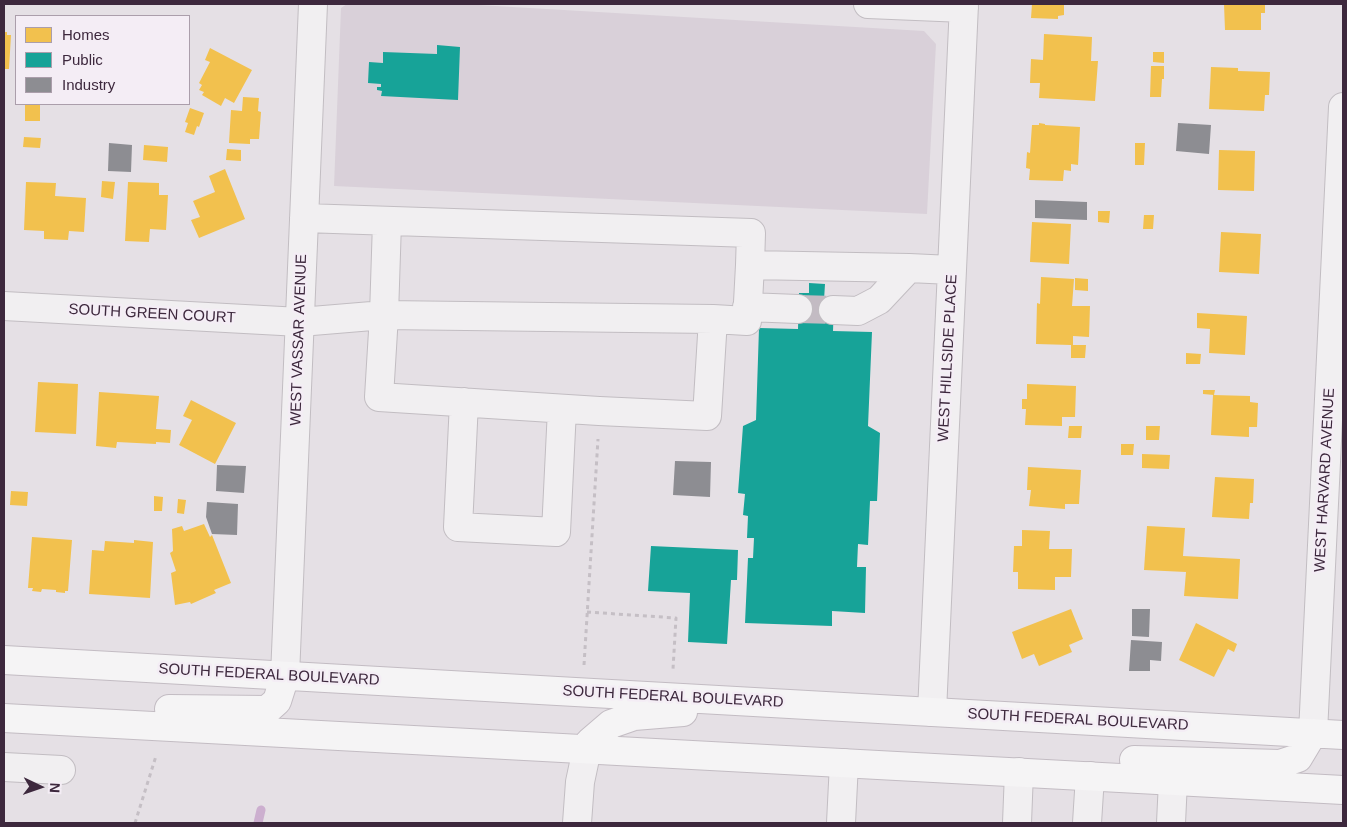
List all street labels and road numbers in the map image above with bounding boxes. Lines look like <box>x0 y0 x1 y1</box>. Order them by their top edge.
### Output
street label: WEST VASSAR AVENUE <box>287 254 311 426</box>
street label: WEST HILLSIDE PLACE <box>935 274 961 442</box>
street label: SOUTH GREEN COURT <box>68 301 236 327</box>
street label: WEST HARVARD AVENUE <box>1311 388 1339 572</box>
street label: SOUTH FEDERAL BOULEVARD <box>158 660 380 690</box>
street label: SOUTH FEDERAL BOULEVARD <box>562 682 784 712</box>
street label: SOUTH FEDERAL BOULEVARD <box>967 705 1189 735</box>

